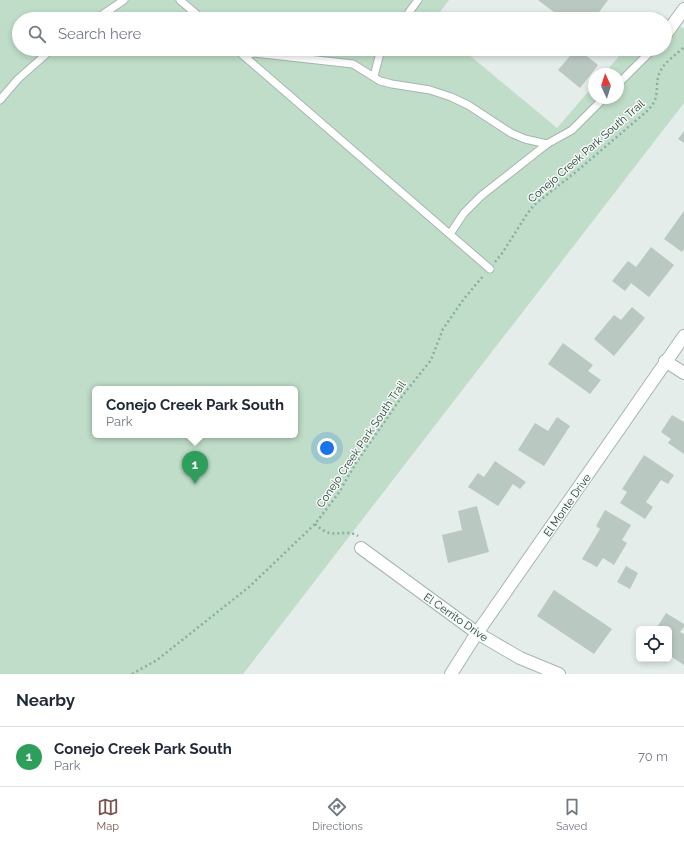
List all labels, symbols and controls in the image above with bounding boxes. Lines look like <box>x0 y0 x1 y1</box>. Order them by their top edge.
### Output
search box <box>12 12 672 56</box>
icon: search <box>26 23 48 45</box>
text: Search here <box>58 25 141 43</box>
north arrow <box>588 68 624 104</box>
street label: Conejo Creek Park South Trail <box>525 97 647 206</box>
street label: Conejo Creek Park South Trail <box>314 378 409 510</box>
popup <box>92 386 298 438</box>
text: Conejo Creek Park South <box>106 396 284 414</box>
text: Park <box>106 414 133 429</box>
your location <box>317 438 337 458</box>
pin: 1 <box>182 451 208 484</box>
street label: El Monte Drive <box>541 471 594 539</box>
street label: El Cerrito Drive <box>421 590 491 645</box>
map controls <box>636 626 672 662</box>
button: locate <box>636 626 672 662</box>
text: Nearby <box>16 690 75 710</box>
text: Conejo Creek Park South <box>54 740 232 758</box>
text: 1 <box>26 749 32 764</box>
text: 70 m <box>638 749 668 764</box>
text: Park <box>54 758 81 773</box>
tab: Map <box>97 796 119 833</box>
tab: Directions <box>312 796 363 833</box>
tab: Saved <box>556 796 587 833</box>

